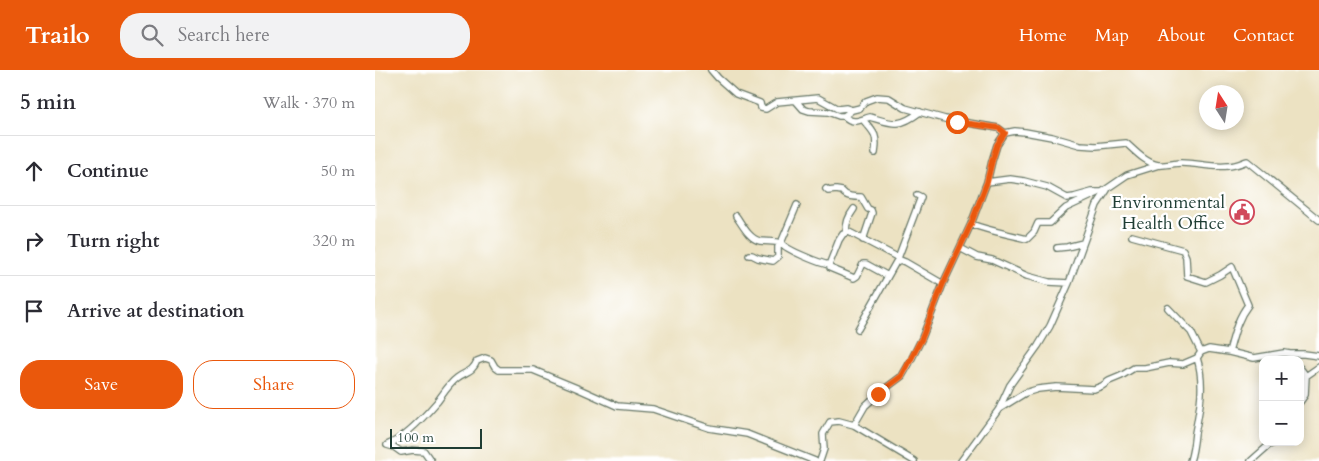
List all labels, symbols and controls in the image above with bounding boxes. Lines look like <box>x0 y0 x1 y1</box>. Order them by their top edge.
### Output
search box <box>120 13 470 58</box>
text: Trailo <box>25 19 90 52</box>
icon: search <box>138 21 166 49</box>
text: Search here <box>178 22 270 48</box>
text: Home <box>1019 23 1067 48</box>
text: Map <box>1095 23 1129 48</box>
text: About <box>1157 23 1205 48</box>
text: Contact <box>1233 23 1294 48</box>
north arrow <box>1199 85 1244 130</box>
text: 5 min <box>20 88 76 117</box>
text: Walk · 370 m <box>263 92 355 114</box>
route start <box>946 111 969 134</box>
icon: ahead <box>20 157 48 185</box>
text: Continue <box>67 158 149 184</box>
text: 50 m <box>321 160 355 182</box>
place label: Environmental Health Office <box>1111 190 1225 236</box>
public building icon: Environmental Health Office <box>1229 199 1255 225</box>
icon: right <box>20 227 48 255</box>
text: Turn right <box>67 228 159 254</box>
text: 320 m <box>313 230 355 252</box>
icon: arrive <box>20 297 48 325</box>
text: Arrive at destination <box>67 298 244 324</box>
map controls <box>1259 356 1304 446</box>
button: + <box>1259 356 1304 401</box>
button: Save <box>20 360 183 409</box>
button: Share <box>193 360 355 409</box>
route end <box>867 383 890 406</box>
button: − <box>1259 401 1304 446</box>
scale bar <box>390 426 483 449</box>
text: 100 m <box>397 428 434 447</box>

